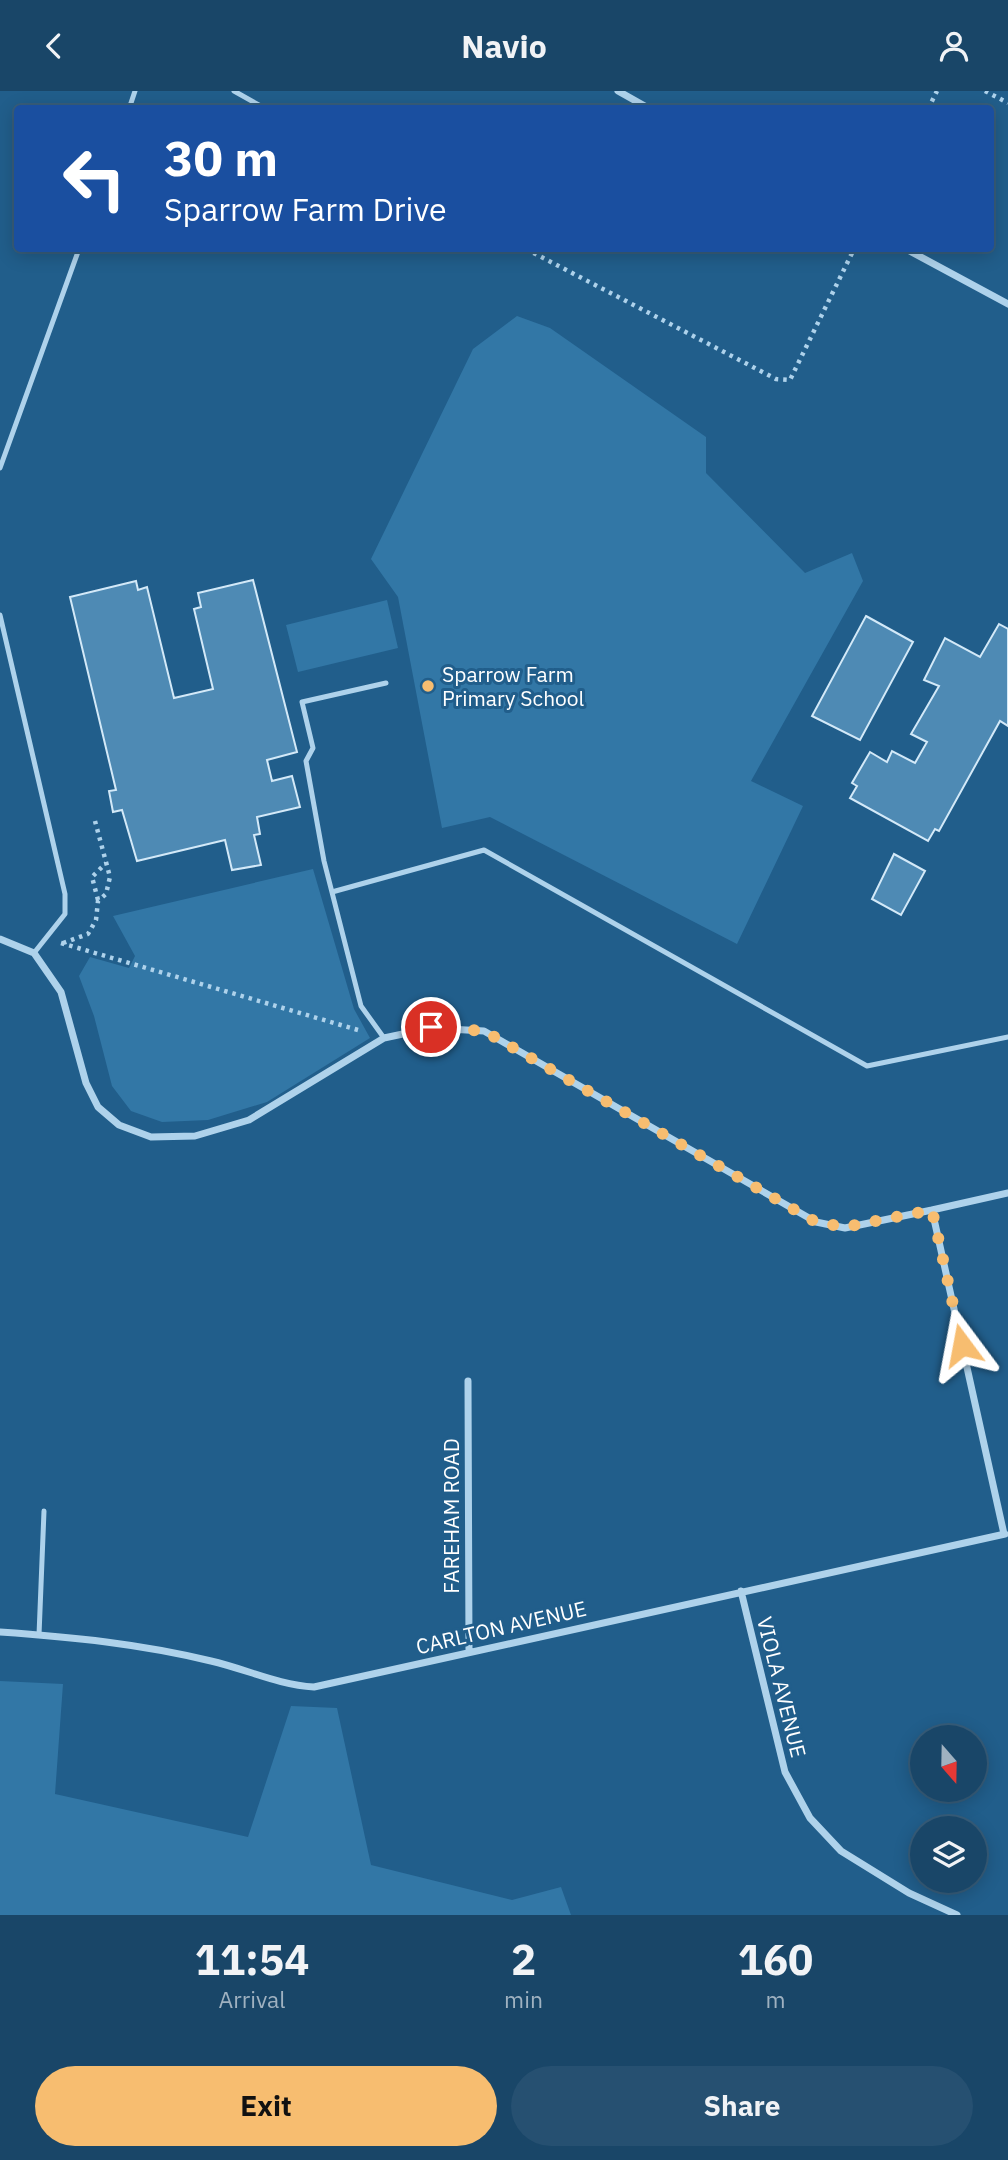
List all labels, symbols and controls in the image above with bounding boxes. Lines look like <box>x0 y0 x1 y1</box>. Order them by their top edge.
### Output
text: Navio <box>461 25 547 67</box>
icon: back <box>35 27 73 65</box>
icon: person <box>935 27 973 65</box>
text: 30 m <box>164 126 278 189</box>
icon: left <box>49 133 140 224</box>
text: Sparrow Farm Drive <box>164 188 447 230</box>
place label: Sparrow Farm Primary School <box>442 660 585 712</box>
marker: Sparrow Farm Primary School <box>420 678 436 694</box>
pin <box>401 997 461 1057</box>
icon: arrive <box>412 1008 450 1046</box>
position arrow <box>925 1308 999 1382</box>
street label: FAREHAM ROAD <box>437 1438 465 1594</box>
street label: CARLTON AVENUE <box>413 1594 589 1660</box>
street label: VIOLA AVENUE <box>751 1614 813 1760</box>
north arrow <box>910 1725 987 1803</box>
map controls <box>910 1725 987 1893</box>
button: layers <box>910 1816 987 1893</box>
text: 11:54 <box>195 1932 309 1987</box>
text: 2 <box>511 1932 536 1987</box>
text: 160 <box>738 1932 813 1987</box>
text: Arrival <box>219 1984 286 2014</box>
text: min <box>504 1984 543 2014</box>
text: m <box>765 1984 786 2014</box>
button: Exit <box>35 2066 497 2146</box>
button: Share <box>511 2066 973 2146</box>

